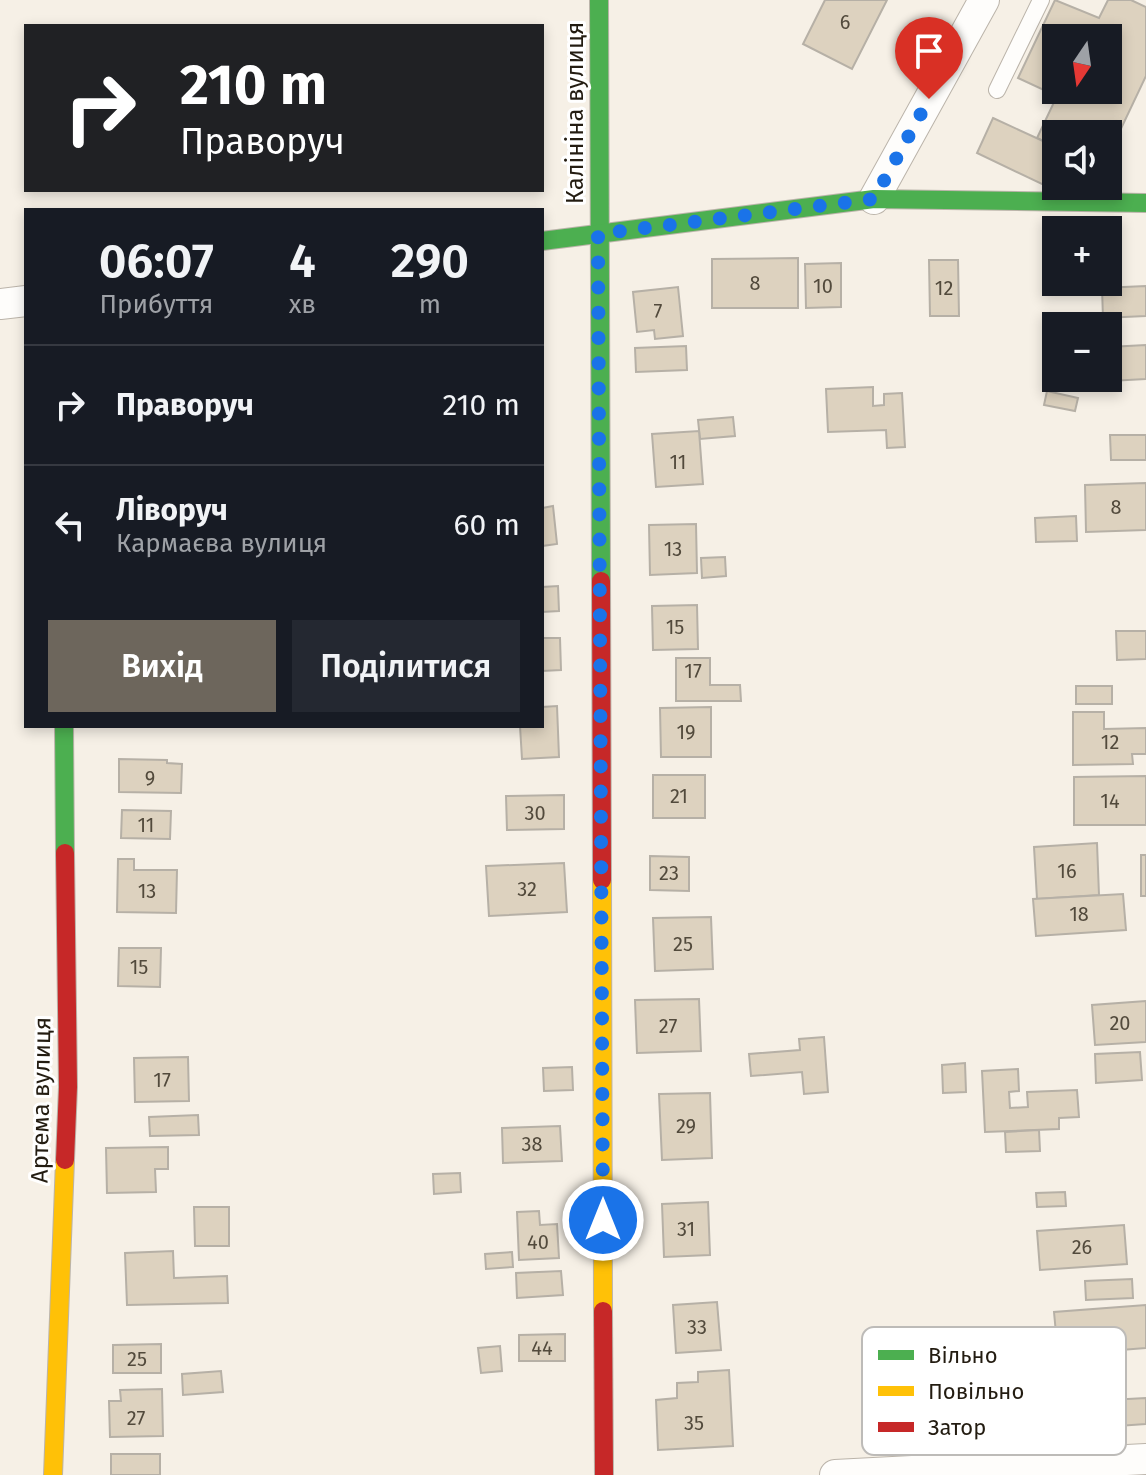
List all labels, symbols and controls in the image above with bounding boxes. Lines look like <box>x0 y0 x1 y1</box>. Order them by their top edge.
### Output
house number: 6 <box>840 10 850 34</box>
pin <box>895 17 963 99</box>
street label: Калініна вулиця <box>561 22 589 204</box>
north arrow <box>1042 24 1122 104</box>
map controls <box>1042 24 1122 392</box>
icon: arrive <box>907 29 951 73</box>
text: 210 m <box>180 52 327 119</box>
icon: right <box>48 56 152 160</box>
text: Праворуч <box>180 120 345 164</box>
button: sound <box>1042 120 1122 200</box>
button: + <box>1042 216 1122 296</box>
text: 06:07 <box>99 232 214 290</box>
text: 4 <box>289 232 316 290</box>
text: 290 <box>391 232 469 290</box>
house number: 8 <box>749 271 761 295</box>
house number: 10 <box>813 274 833 298</box>
house number: 12 <box>935 276 953 300</box>
text: Прибуття <box>99 289 213 320</box>
text: хв <box>289 289 316 320</box>
text: m <box>419 289 441 320</box>
house number: 7 <box>654 299 663 323</box>
button: − <box>1042 312 1122 392</box>
icon: right <box>48 383 92 427</box>
text: Праворуч <box>116 387 254 423</box>
text: 210 m <box>443 387 520 423</box>
house number: 11 <box>669 450 687 474</box>
text: Ліворуч <box>116 492 228 528</box>
house number: 8 <box>1110 495 1122 519</box>
icon: left <box>48 503 92 547</box>
text: 60 m <box>454 507 520 543</box>
text: Кармаєва вулиця <box>116 528 327 559</box>
house number: 13 <box>664 537 682 561</box>
house number: 15 <box>666 615 684 639</box>
button: Вихід <box>48 620 276 712</box>
button: Поділитися <box>292 620 520 712</box>
house number: 17 <box>684 659 702 683</box>
house number: 19 <box>676 720 696 744</box>
house number: 12 <box>1101 730 1119 754</box>
house number: 9 <box>145 766 155 790</box>
house number: 21 <box>670 784 688 808</box>
house number: 14 <box>1100 789 1120 813</box>
house number: 30 <box>524 801 546 825</box>
house number: 11 <box>137 813 155 837</box>
house number: 16 <box>1057 859 1077 883</box>
house number: 23 <box>659 861 679 885</box>
house number: 32 <box>517 877 537 901</box>
house number: 13 <box>138 879 156 903</box>
house number: 18 <box>1069 902 1089 926</box>
house number: 25 <box>673 932 693 956</box>
house number: 15 <box>130 955 148 979</box>
house number: 20 <box>1109 1011 1131 1035</box>
house number: 27 <box>659 1014 677 1038</box>
street label: Артема вулиця <box>26 1017 56 1183</box>
house number: 17 <box>153 1068 171 1092</box>
house number: 29 <box>676 1114 696 1138</box>
house number: 38 <box>522 1132 543 1156</box>
position arrow <box>561 1178 645 1262</box>
house number: 31 <box>677 1217 695 1241</box>
house number: 40 <box>527 1230 549 1254</box>
house number: 26 <box>1072 1235 1092 1259</box>
house number: 33 <box>687 1315 707 1339</box>
legend <box>862 1327 1126 1455</box>
house number: 44 <box>531 1336 553 1360</box>
text: Вільно <box>928 1342 998 1369</box>
house number: 25 <box>127 1347 147 1371</box>
text: Повільно <box>928 1378 1024 1405</box>
house number: 27 <box>127 1406 145 1430</box>
house number: 35 <box>684 1411 704 1435</box>
text: Затор <box>928 1414 986 1441</box>

